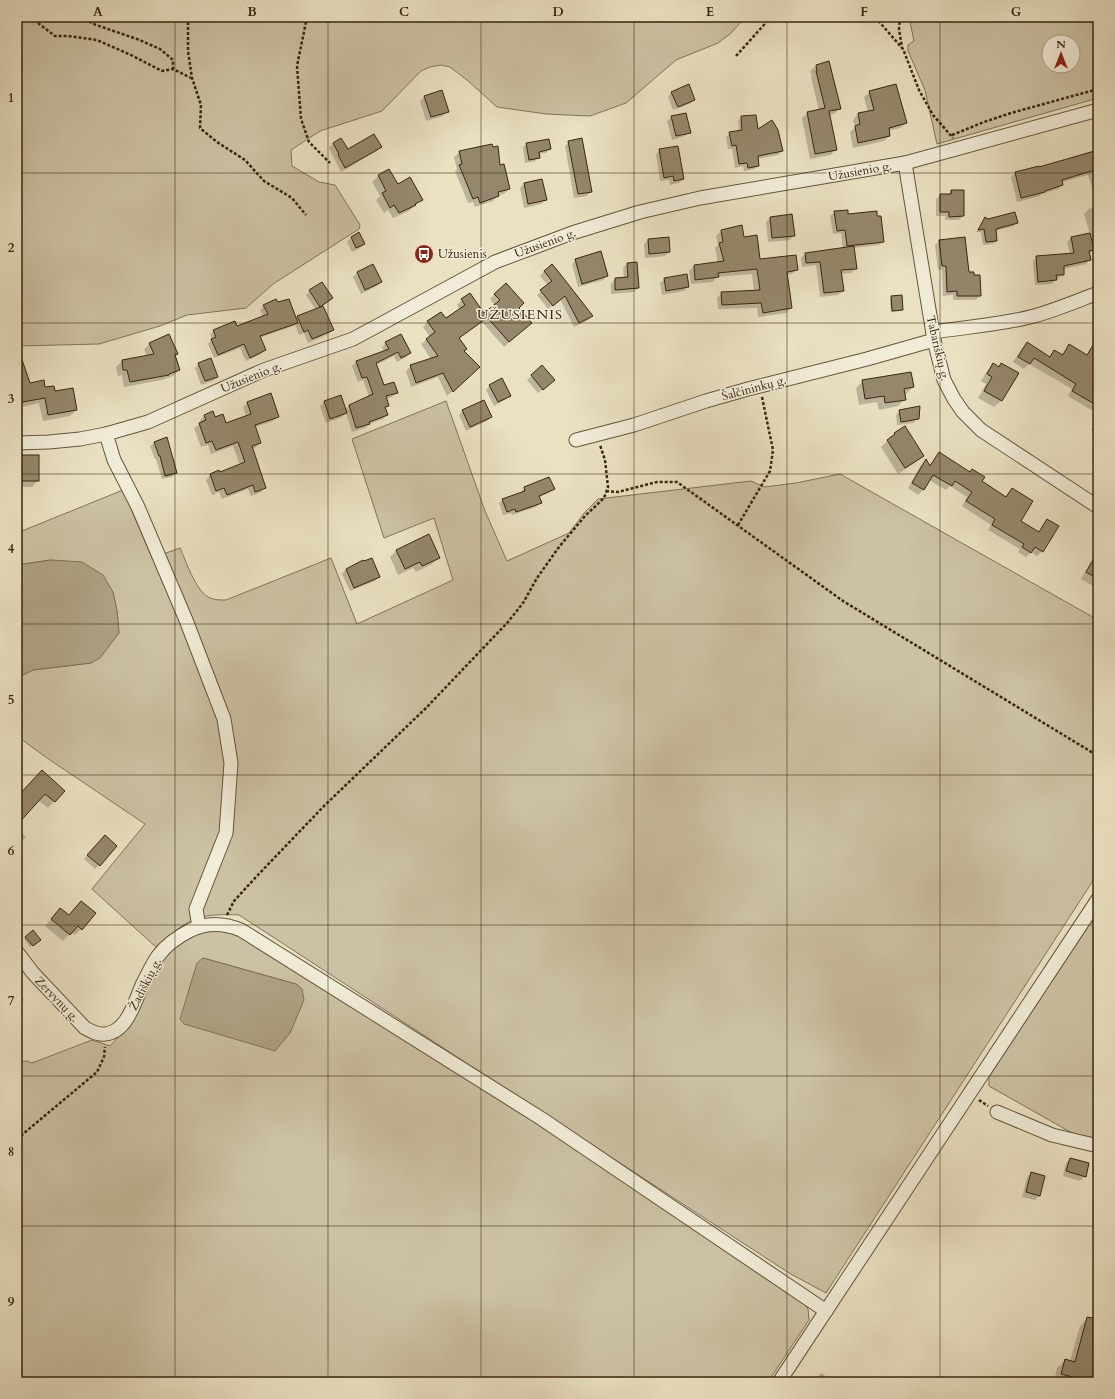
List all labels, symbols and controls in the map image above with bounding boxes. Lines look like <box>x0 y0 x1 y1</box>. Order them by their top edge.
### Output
text: A <box>93 3 103 21</box>
text: B <box>247 3 257 21</box>
text: C <box>399 3 409 21</box>
text: D <box>552 3 564 21</box>
text: E <box>706 3 714 21</box>
text: F <box>860 3 868 21</box>
text: G <box>1011 3 1022 21</box>
north arrow <box>1041 34 1081 74</box>
text: N <box>1056 37 1066 52</box>
text: 1 <box>8 89 14 107</box>
street label: Užusienio g. <box>827 158 893 184</box>
street label: Užusienio g. <box>512 224 578 262</box>
text: 2 <box>8 239 15 257</box>
bus stop icon: Užusienis <box>413 243 435 265</box>
place label: Užusienis <box>438 246 487 262</box>
district label: UŽUSIENIS <box>477 305 563 324</box>
street label: Tabariškių g. <box>923 314 953 382</box>
street label: Užusienio g. <box>218 358 284 396</box>
street label: Šalčininkų g. <box>720 371 788 404</box>
text: 3 <box>8 390 15 408</box>
text: 4 <box>8 540 15 558</box>
text: 5 <box>8 691 14 709</box>
text: 6 <box>8 842 15 860</box>
street label: Žadiškių g. <box>124 955 165 1013</box>
street label: Zervynų g. <box>31 973 83 1025</box>
text: 7 <box>8 992 15 1010</box>
text: 8 <box>8 1143 14 1161</box>
text: 9 <box>8 1293 15 1311</box>

